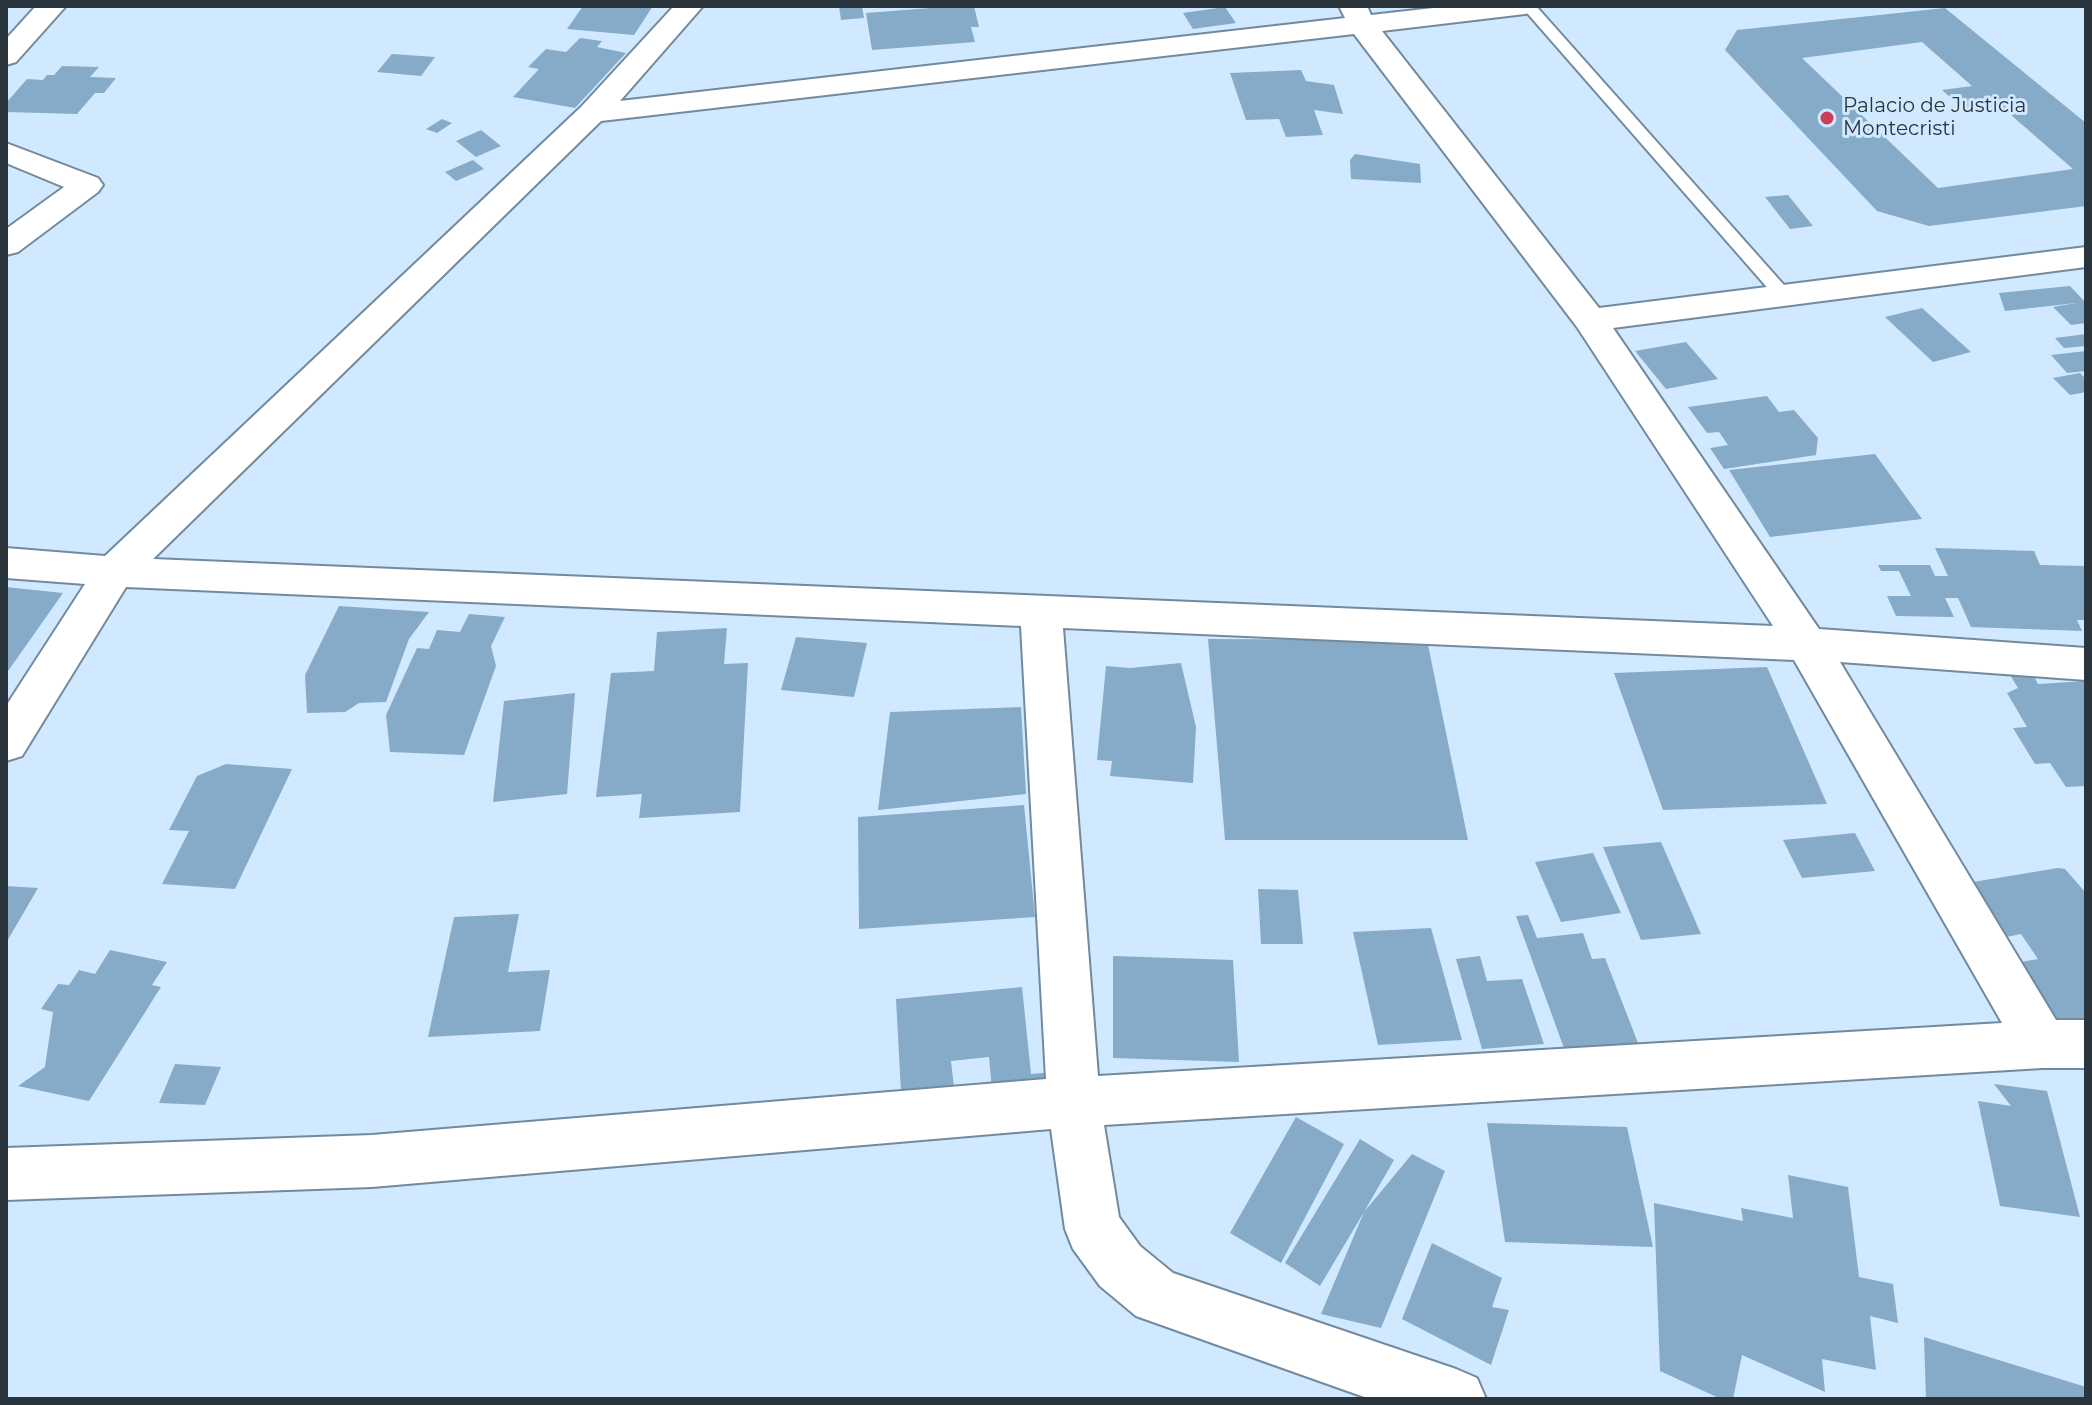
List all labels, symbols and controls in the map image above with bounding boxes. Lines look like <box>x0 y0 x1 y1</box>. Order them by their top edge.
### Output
place label: Palacio de Justicia Montecristi <box>1843 94 2026 141</box>
marker: Palacio de Justicia Montecristi <box>1818 109 1836 127</box>

